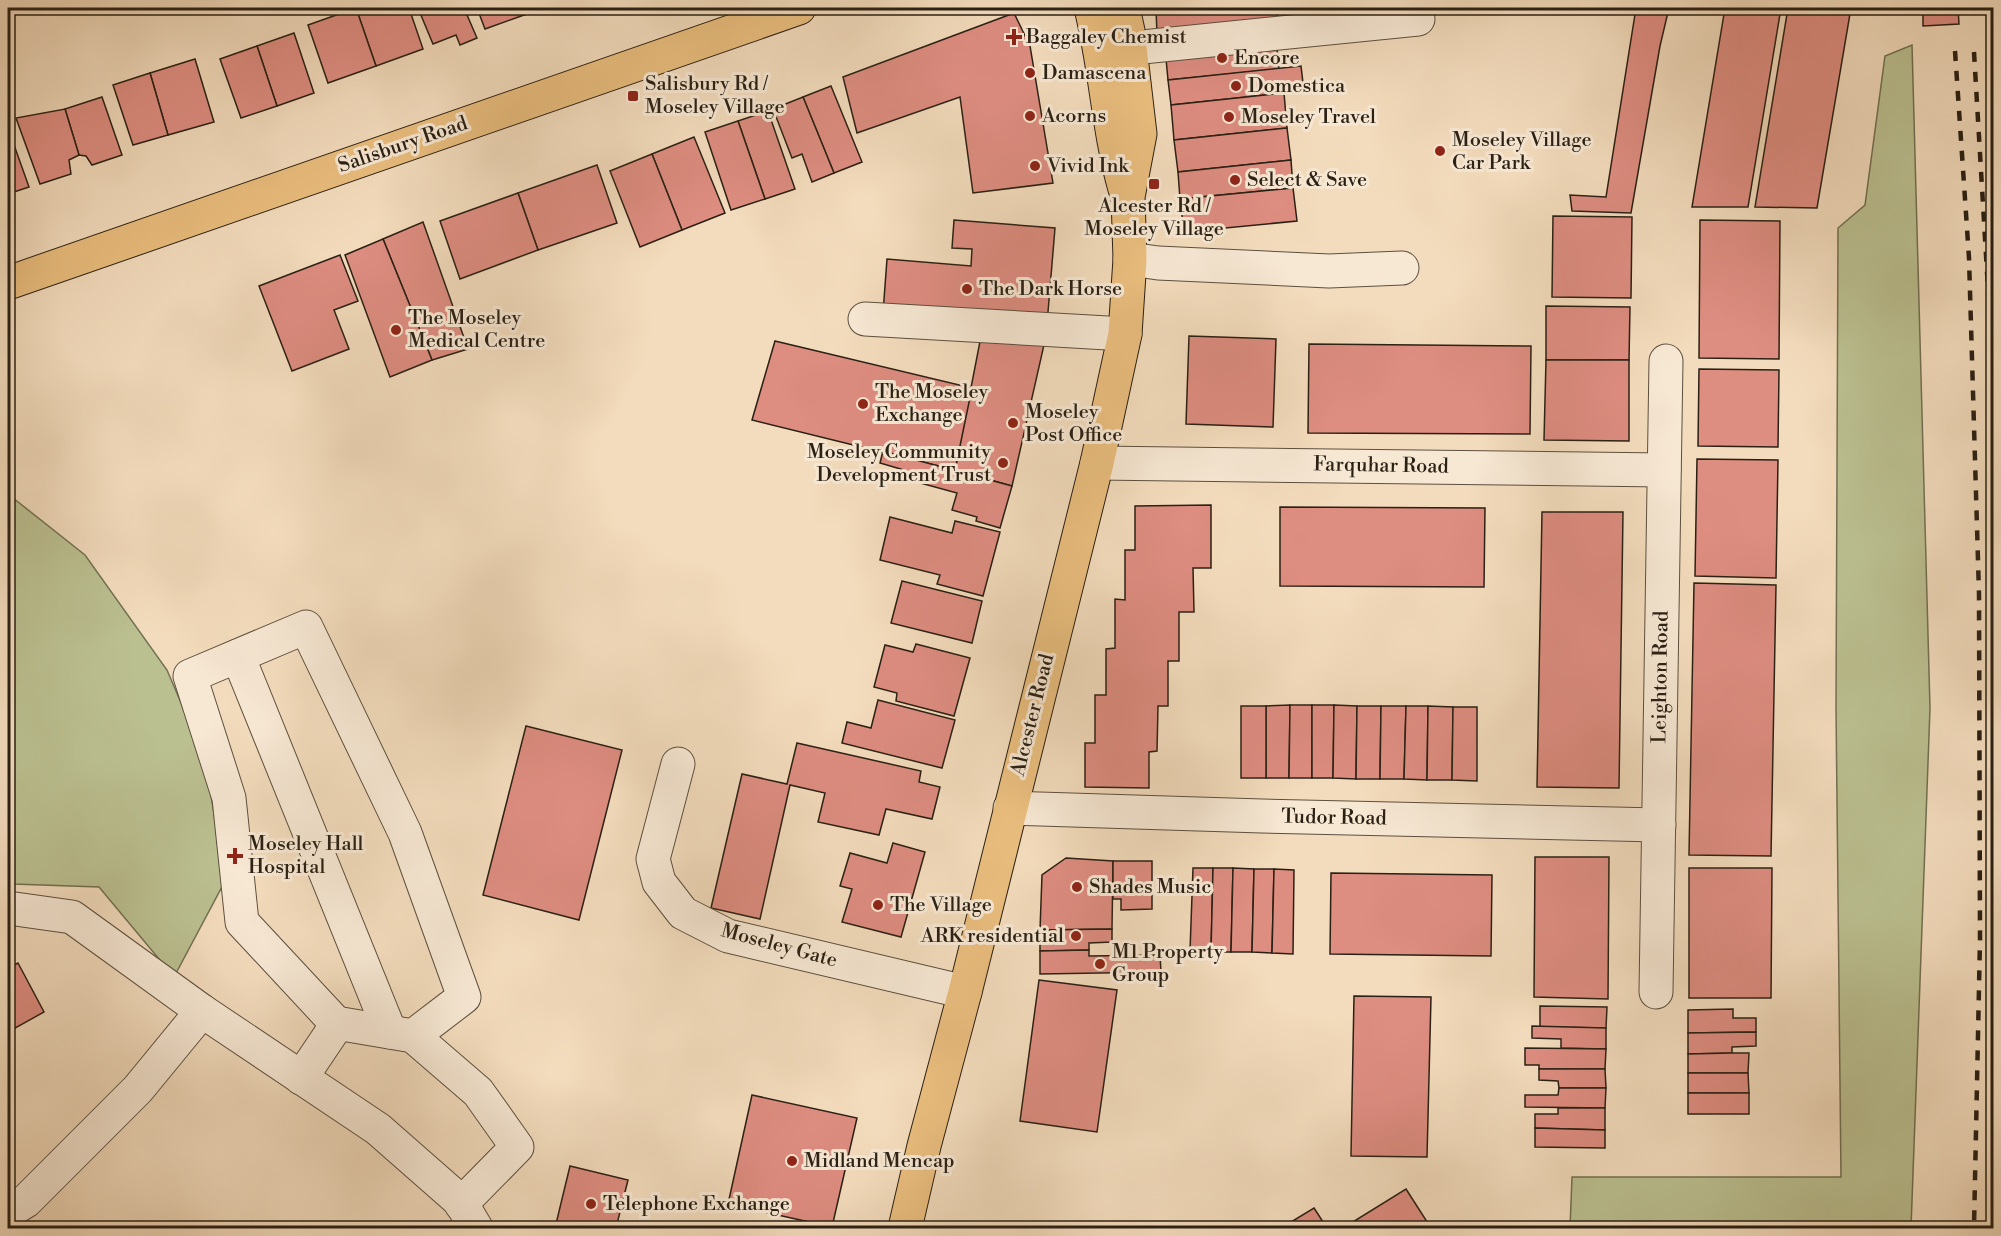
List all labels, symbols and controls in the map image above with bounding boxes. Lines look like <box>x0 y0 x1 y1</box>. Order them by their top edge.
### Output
place label: Baggaley Chemist <box>1025 25 1187 50</box>
marker: Baggaley Chemist <box>1007 30 1021 44</box>
place label: Encore <box>1234 46 1300 71</box>
marker: Encore <box>1215 51 1229 65</box>
place label: Damascena <box>1042 61 1147 86</box>
marker: Damascena <box>1023 66 1037 80</box>
place label: Salisbury Rd / Moseley Village <box>645 72 785 120</box>
place label: Domestica <box>1248 74 1346 99</box>
marker: Domestica <box>1229 79 1243 93</box>
marker: Salisbury Rd / Moseley Village <box>626 89 640 103</box>
place label: Acorns <box>1041 104 1106 129</box>
place label: Moseley Travel <box>1241 105 1376 130</box>
marker: Acorns <box>1023 109 1037 123</box>
marker: Moseley Travel <box>1222 110 1236 124</box>
street label: Salisbury Road <box>335 111 472 179</box>
place label: Moseley Village Car Park <box>1452 128 1592 176</box>
marker: Moseley Village Car Park <box>1433 144 1447 158</box>
place label: Vivid Ink <box>1046 154 1130 179</box>
marker: Vivid Ink <box>1028 159 1042 173</box>
place label: Select & Save <box>1247 168 1367 193</box>
marker: Select & Save <box>1228 173 1242 187</box>
marker: Alcester Rd / Moseley Village <box>1147 177 1161 191</box>
place label: Alcester Rd / Moseley Village <box>1084 194 1224 242</box>
place label: The Dark Horse <box>979 277 1122 302</box>
marker: The Dark Horse <box>960 282 974 296</box>
place label: The Moseley Medical Centre <box>408 306 545 354</box>
marker: The Moseley Medical Centre <box>389 323 403 337</box>
place label: The Moseley Exchange <box>875 380 989 428</box>
marker: The Moseley Exchange <box>856 397 870 411</box>
place label: Moseley Post Office <box>1025 400 1122 448</box>
marker: Moseley Post Office <box>1006 416 1020 430</box>
place label: Moseley Community Development Trust <box>807 440 991 488</box>
street label: Farquhar Road <box>1313 452 1450 480</box>
marker: Moseley Community Development Trust <box>996 456 1010 470</box>
street label: Leighton Road <box>1647 610 1675 744</box>
street label: Alcester Road <box>1006 651 1060 780</box>
street label: Tudor Road <box>1281 805 1388 831</box>
place label: Moseley Hall Hospital <box>248 832 364 880</box>
marker: Moseley Hall Hospital <box>226 847 244 865</box>
place label: Shades Music <box>1089 875 1211 900</box>
marker: Shades Music <box>1070 880 1084 894</box>
place label: The Village <box>890 893 992 918</box>
marker: The Village <box>871 898 885 912</box>
street label: Moseley Gate <box>718 918 840 974</box>
place label: ARK residential <box>920 924 1064 949</box>
marker: ARK residential <box>1069 929 1083 943</box>
place label: M1 Property Group <box>1112 940 1224 988</box>
marker: M1 Property Group <box>1093 957 1107 971</box>
place label: Midland Mencap <box>804 1149 955 1174</box>
marker: Midland Mencap <box>785 1154 799 1168</box>
place label: Telephone Exchange <box>603 1192 790 1217</box>
marker: Telephone Exchange <box>584 1197 598 1211</box>

